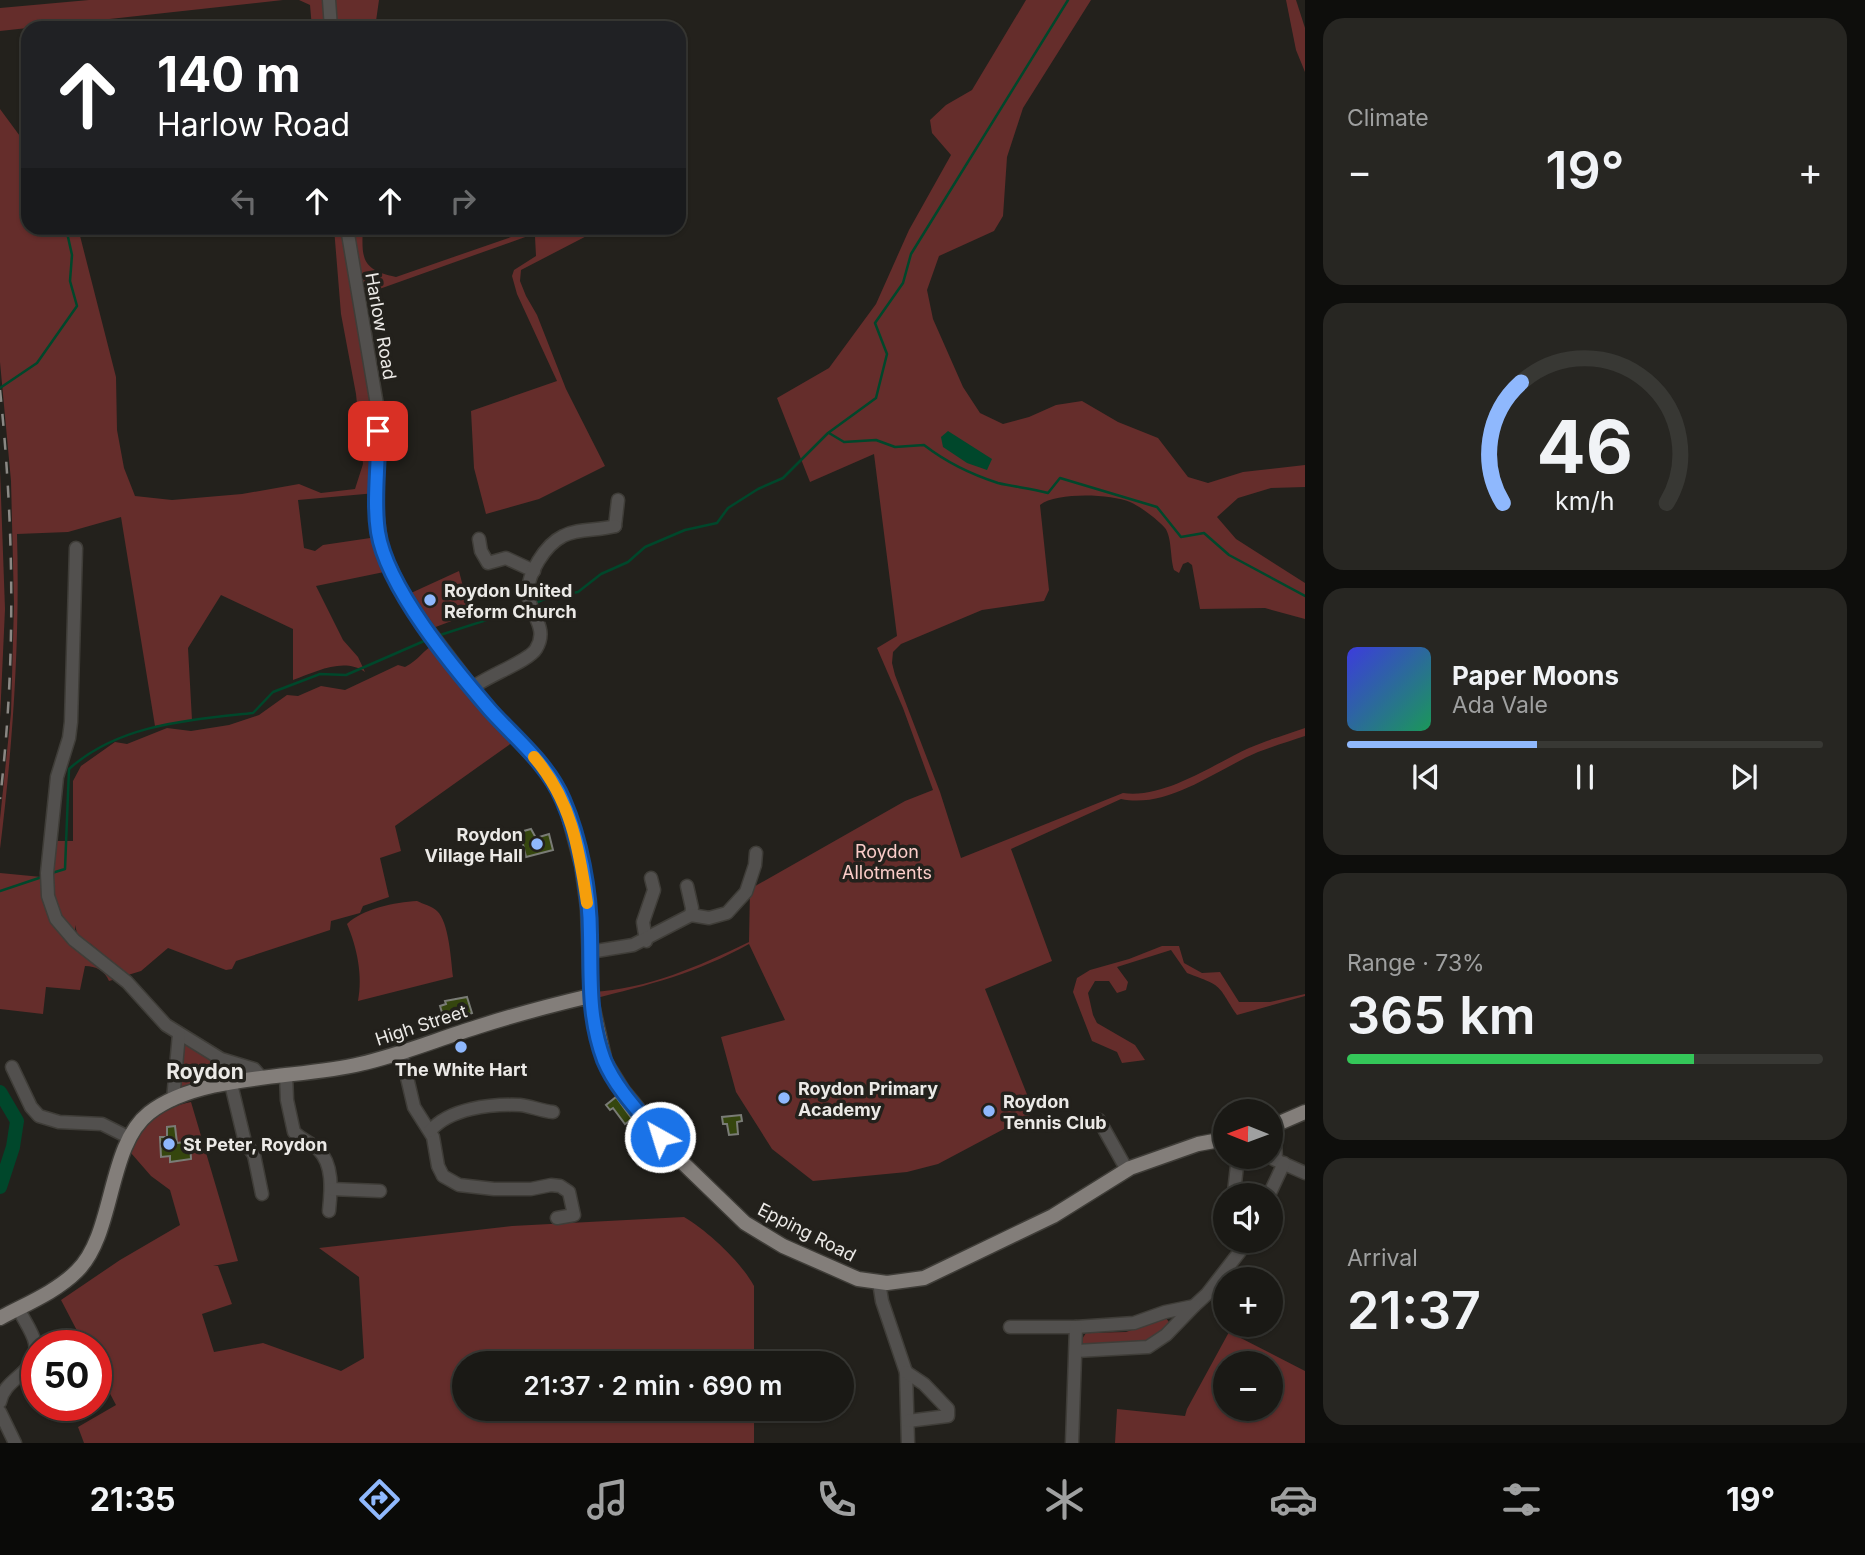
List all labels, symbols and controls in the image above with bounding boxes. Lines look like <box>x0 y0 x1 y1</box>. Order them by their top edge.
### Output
text: 140 m <box>157 45 301 104</box>
icon: ahead <box>42 49 133 140</box>
text: Climate <box>1347 104 1429 132</box>
text: Harlow Road <box>157 105 350 144</box>
text: 19° <box>1545 139 1625 202</box>
text: − <box>1347 148 1372 194</box>
text: + <box>1798 148 1823 194</box>
icon: left <box>225 182 263 220</box>
icon: ahead <box>298 182 336 220</box>
icon: ahead <box>371 182 409 220</box>
icon: right <box>444 182 482 220</box>
street label: Harlow Road <box>361 271 401 381</box>
pin <box>348 401 408 461</box>
text: 46 <box>1537 402 1633 491</box>
icon: arrive <box>359 412 397 450</box>
text: km/h <box>1555 485 1615 515</box>
place label: Roydon United Reform Church <box>444 580 577 622</box>
marker: Roydon United Reform Church <box>422 592 438 608</box>
text: Paper Moons <box>1452 660 1619 691</box>
text: Ada Vale <box>1452 691 1548 719</box>
icon: previous <box>1407 758 1445 796</box>
icon: pause <box>1566 758 1604 796</box>
icon: next <box>1725 758 1763 796</box>
place label: Roydon Village Hall <box>424 824 523 866</box>
marker: Roydon Village Hall <box>529 836 545 852</box>
park label: Roydon Allotments <box>842 841 932 883</box>
text: Range · 73% <box>1347 949 1485 977</box>
text: 365 km <box>1347 984 1536 1047</box>
street label: High Street <box>372 1000 470 1050</box>
marker: The White Hart <box>453 1039 469 1055</box>
district label: Roydon <box>166 1059 244 1084</box>
place label: The White Hart <box>395 1059 528 1080</box>
place label: Roydon Primary Academy <box>798 1078 938 1120</box>
marker: Roydon Primary Academy <box>776 1090 792 1106</box>
place label: Roydon Tennis Club <box>1003 1091 1107 1133</box>
north arrow <box>1213 1099 1283 1169</box>
map controls <box>1213 1099 1283 1421</box>
position arrow <box>623 1100 697 1174</box>
marker: Roydon Tennis Club <box>981 1103 997 1119</box>
place label: St Peter, Roydon <box>183 1134 327 1155</box>
marker: St Peter, Roydon <box>161 1136 177 1152</box>
button: sound <box>1213 1183 1283 1253</box>
street label: Epping Road <box>754 1198 860 1266</box>
text: Arrival <box>1347 1244 1418 1272</box>
button: + <box>1213 1267 1283 1337</box>
text: 21:37 <box>1347 1279 1481 1342</box>
speed limit sign: 50 <box>21 1330 112 1421</box>
button: − <box>1213 1351 1283 1421</box>
text: 21:37 · 2 min · 690 m <box>523 1370 783 1401</box>
icon: directions <box>355 1475 404 1524</box>
icon: music <box>583 1475 632 1524</box>
icon: phone <box>812 1475 861 1524</box>
icon: climate <box>1040 1475 1089 1524</box>
icon: car <box>1269 1475 1318 1524</box>
icon: filters <box>1497 1475 1546 1524</box>
text: 21:35 <box>90 1480 175 1519</box>
text: 19° <box>1726 1480 1775 1519</box>

